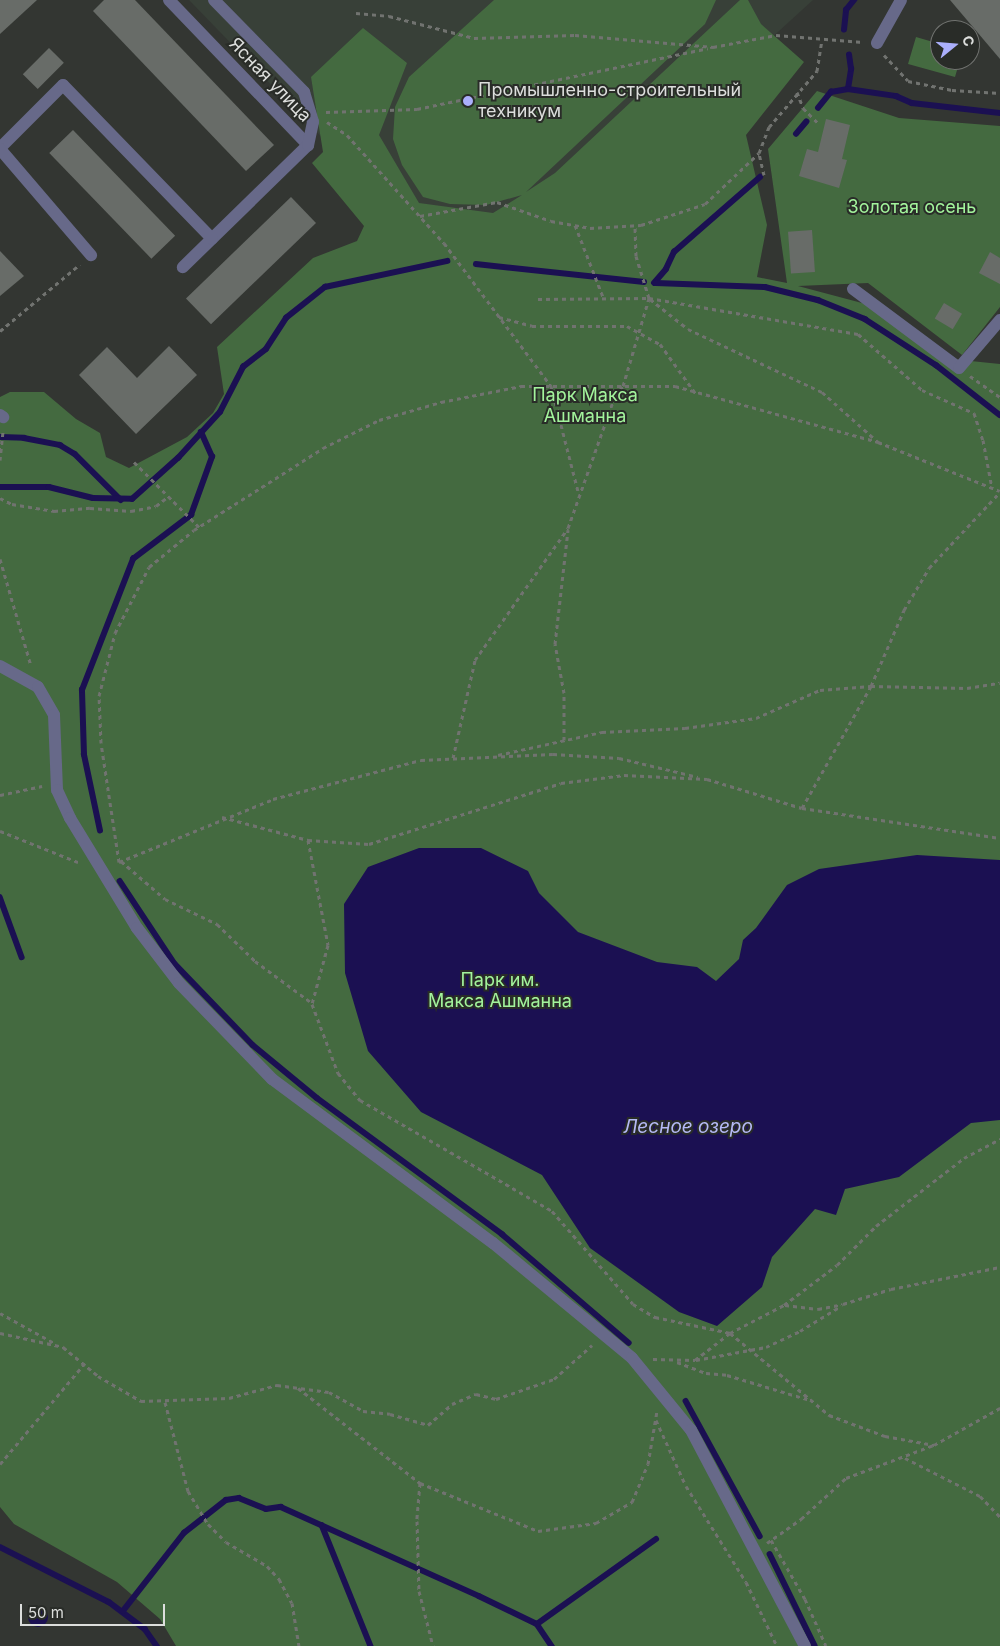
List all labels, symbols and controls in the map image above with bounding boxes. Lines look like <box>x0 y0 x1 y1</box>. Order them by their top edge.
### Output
north arrow <box>930 20 980 70</box>
street label: Ясная улица <box>224 33 316 127</box>
text: С <box>959 33 979 48</box>
place label: Промышленно-строительный техникум <box>478 80 741 122</box>
marker: Промышленно-строительный техникум <box>462 95 474 107</box>
park label: Золотая осень <box>848 196 976 218</box>
park label: Парк Макса Ашманна <box>532 385 638 428</box>
park label: Парк им. Макса Ашманна <box>428 970 572 1012</box>
water label: Лесное озеро <box>623 1116 753 1138</box>
scale bar <box>22 1594 168 1626</box>
text: 50 m <box>28 1603 64 1622</box>

